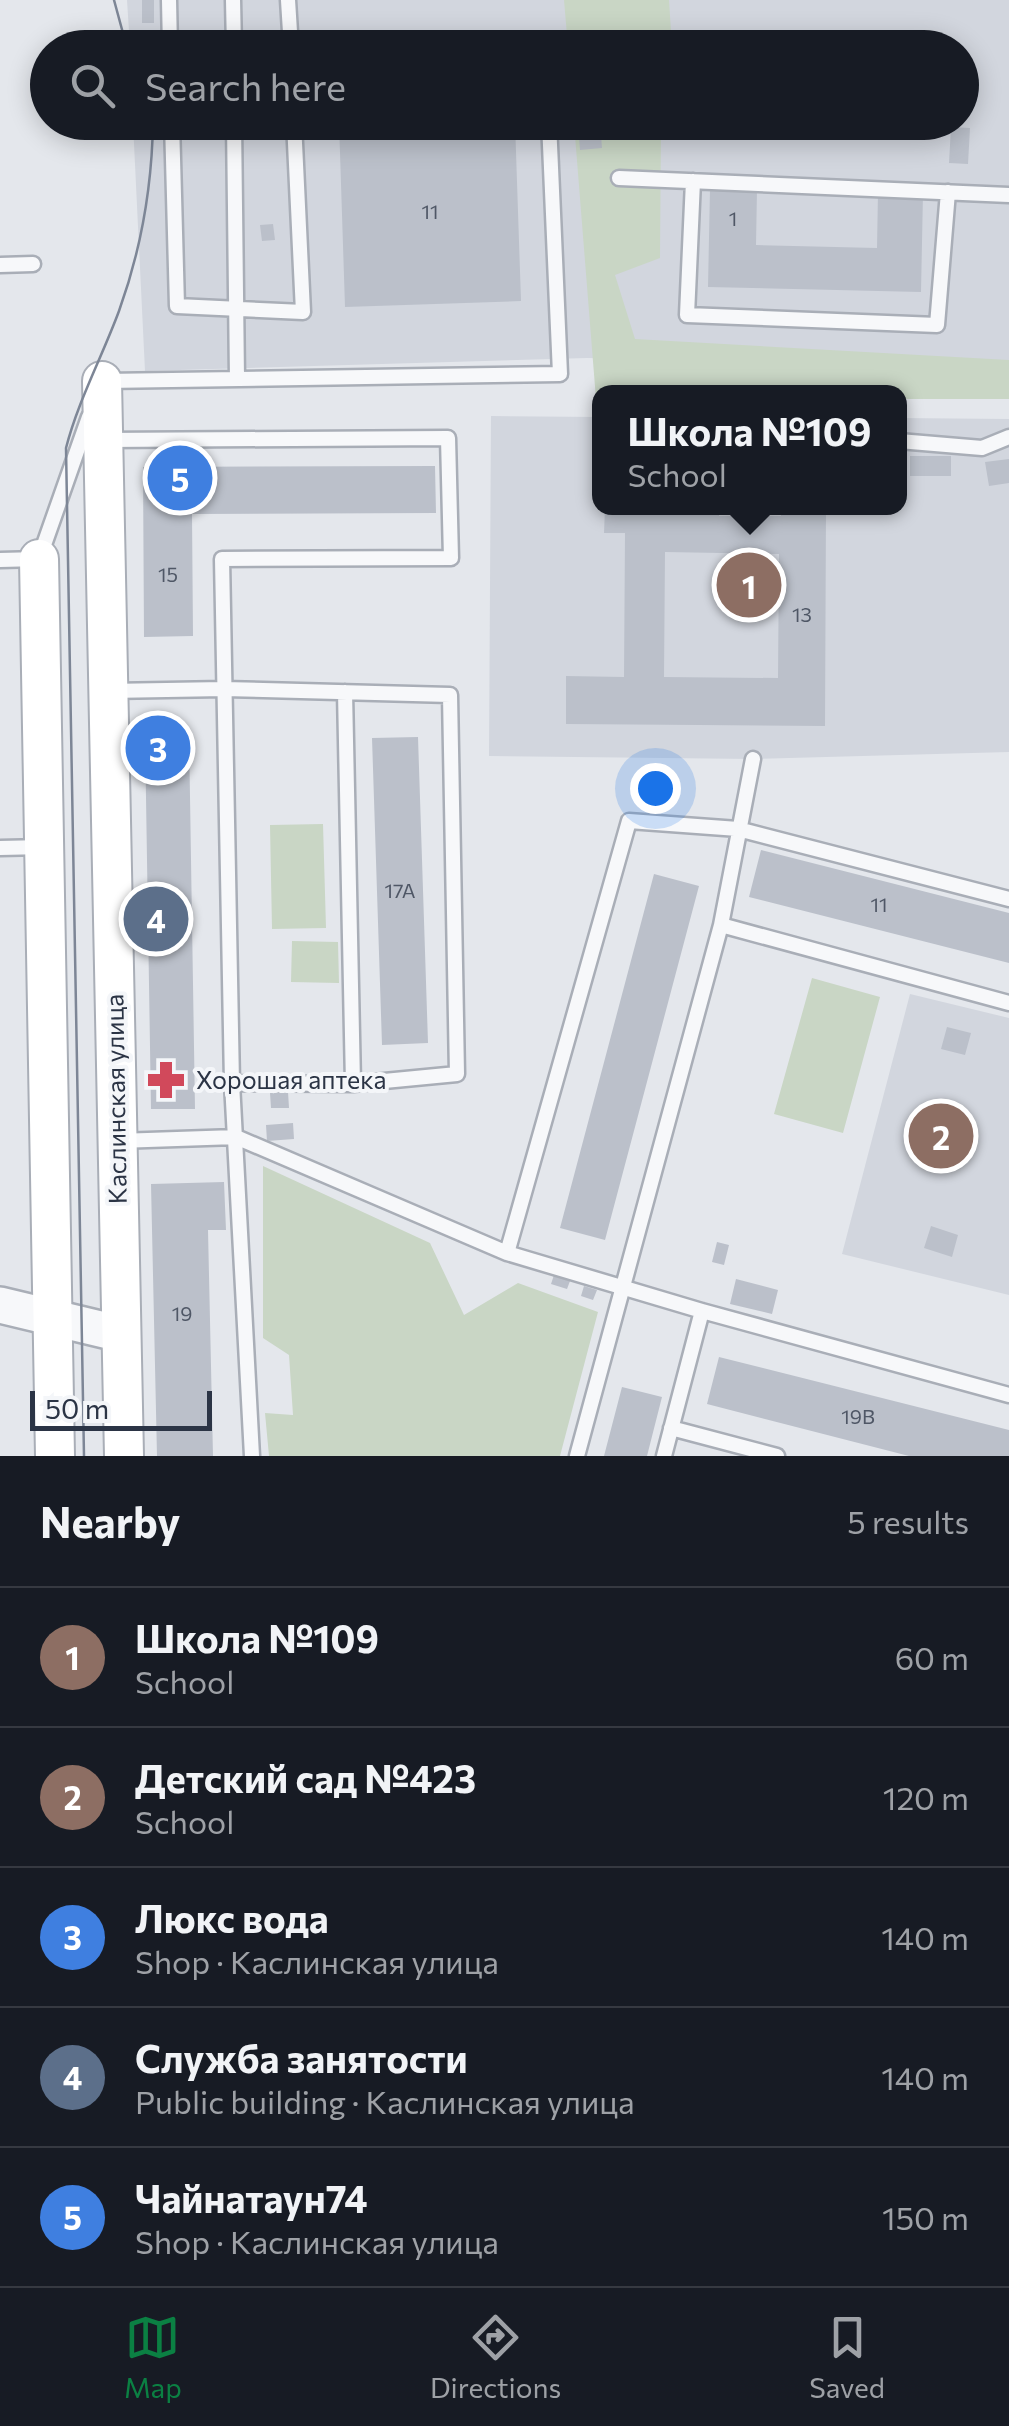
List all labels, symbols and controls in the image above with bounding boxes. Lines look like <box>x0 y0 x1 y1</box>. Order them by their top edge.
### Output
search box <box>30 30 979 140</box>
icon: search <box>65 58 120 113</box>
text: Search here <box>145 62 346 109</box>
house number: 11 <box>421 199 439 223</box>
house number: 1 <box>729 206 737 230</box>
popup <box>592 385 907 515</box>
text: Школа №109 <box>627 407 872 454</box>
pin: 5 <box>148 440 212 516</box>
text: School <box>627 454 727 494</box>
pin: 1 <box>716 548 782 622</box>
house number: 15 <box>158 562 178 586</box>
house number: 13 <box>792 602 812 626</box>
pin: 3 <box>126 710 190 786</box>
your location <box>630 763 681 814</box>
house number: 17А <box>384 878 416 902</box>
pin: 4 <box>124 882 188 956</box>
house number: 11 <box>870 892 888 916</box>
street label: Каслинская улица <box>98 994 132 1204</box>
pharmacy icon: Хорошая аптека <box>145 1059 187 1101</box>
place label: Хорошая аптека <box>196 1064 387 1094</box>
pin: 2 <box>908 1098 974 1174</box>
house number: 19 <box>172 1301 192 1325</box>
scale bar <box>30 1386 212 1430</box>
text: 50 m <box>45 1391 109 1425</box>
house number: 19В <box>841 1404 875 1428</box>
text: Nearby <box>40 1495 180 1547</box>
text: 5 results <box>847 1501 969 1541</box>
text: Школа №109 <box>135 1614 379 1661</box>
text: 1 <box>65 1637 80 1677</box>
text: 60 m <box>895 1637 969 1677</box>
text: School <box>135 1661 234 1701</box>
text: Детский сад №423 <box>135 1754 476 1801</box>
text: 2 <box>63 1777 82 1817</box>
text: 120 m <box>883 1777 969 1817</box>
text: School <box>135 1801 234 1841</box>
text: Люкс вода <box>135 1894 329 1941</box>
text: 3 <box>63 1917 82 1957</box>
text: 140 m <box>881 1917 969 1957</box>
text: Shop · Каслинская улица <box>135 1941 499 1981</box>
text: Служба занятости <box>135 2034 468 2081</box>
text: 4 <box>63 2057 82 2097</box>
text: 140 m <box>881 2057 969 2097</box>
text: Public building · Каслинская улица <box>135 2081 634 2121</box>
text: Чайнатаун74 <box>135 2174 368 2221</box>
text: 5 <box>63 2197 82 2237</box>
text: 150 m <box>882 2197 969 2237</box>
text: Shop · Каслинская улица <box>135 2221 499 2261</box>
tab: Map <box>124 2310 182 2404</box>
tab: Directions <box>430 2310 561 2404</box>
tab: Saved <box>809 2310 885 2404</box>

